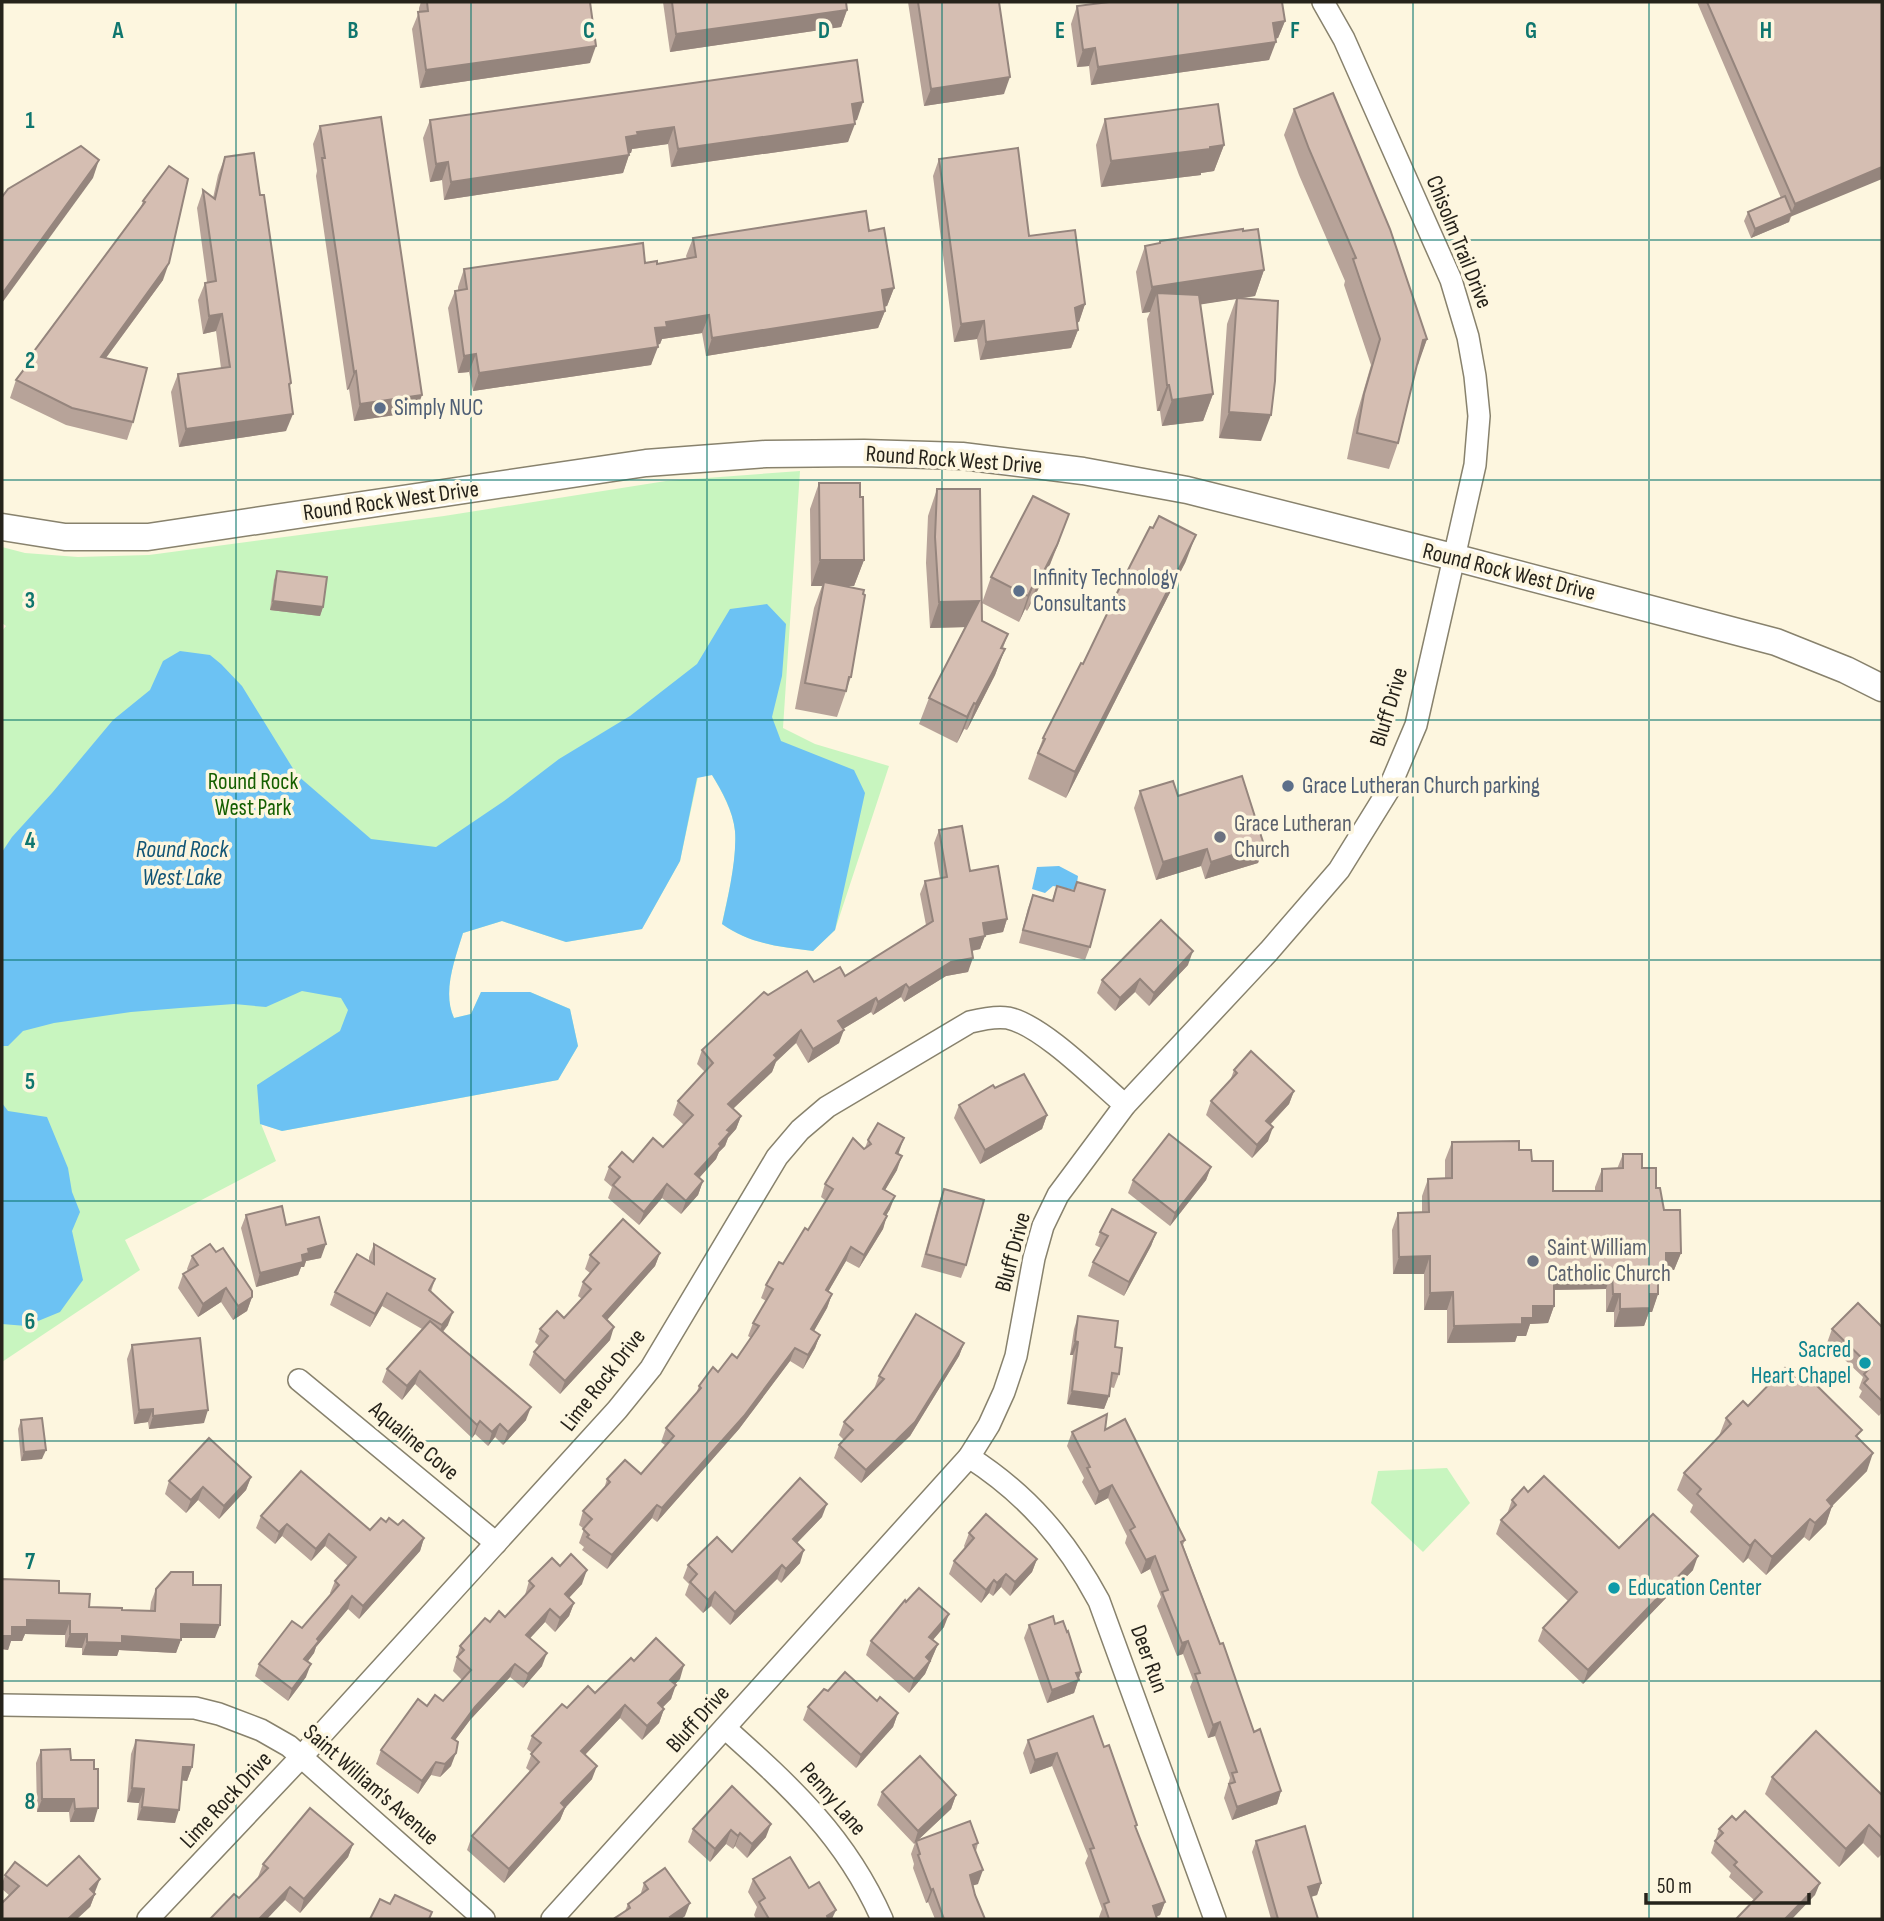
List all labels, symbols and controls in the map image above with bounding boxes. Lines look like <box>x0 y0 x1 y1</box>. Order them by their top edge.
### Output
text: A <box>112 17 125 45</box>
text: B <box>348 17 359 45</box>
text: C <box>583 17 595 45</box>
text: D <box>818 17 830 45</box>
text: E <box>1055 17 1065 45</box>
text: F <box>1290 17 1300 45</box>
text: G <box>1525 17 1537 45</box>
text: H <box>1760 17 1772 45</box>
text: 1 <box>25 107 35 135</box>
street label: Chisolm Trail Drive <box>1420 171 1498 313</box>
text: 2 <box>25 347 35 375</box>
place label: Simply NUC <box>394 394 484 422</box>
marker: Simply NUC <box>372 400 388 416</box>
street label: Round Rock West Drive <box>865 440 1043 480</box>
street label: Round Rock West Drive <box>301 475 481 527</box>
street label: Round Rock West Drive <box>1420 537 1598 607</box>
place label: Infinity Technology Consultants <box>1033 564 1178 618</box>
marker: Infinity Technology Consultants <box>1011 583 1027 599</box>
text: 3 <box>25 587 35 615</box>
street label: Bluff Drive <box>1364 664 1414 750</box>
park label: Round Rock West Park <box>208 768 298 822</box>
place label: Grace Lutheran Church parking <box>1302 772 1540 800</box>
marker: Grace Lutheran Church parking <box>1280 778 1296 794</box>
place label: Grace Lutheran Church <box>1234 810 1352 864</box>
text: 4 <box>25 827 36 855</box>
marker: Grace Lutheran Church <box>1212 829 1228 845</box>
water label: Round Rock West Lake <box>136 835 229 892</box>
text: 5 <box>25 1068 35 1096</box>
street label: Bluff Drive <box>989 1209 1037 1295</box>
place label: Saint William Catholic Church <box>1547 1234 1671 1288</box>
marker: Saint William Catholic Church <box>1525 1253 1541 1269</box>
text: 6 <box>25 1308 35 1336</box>
street label: Lime Rock Drive <box>554 1323 652 1437</box>
place label: Sacred Heart Chapel <box>1751 1336 1851 1390</box>
marker: Sacred Heart Chapel <box>1857 1355 1873 1371</box>
street label: Aqualine Cove <box>363 1395 464 1487</box>
text: 7 <box>25 1548 35 1576</box>
place label: Education Center <box>1628 1574 1762 1602</box>
marker: Education Center <box>1606 1580 1622 1596</box>
street label: Deer Run <box>1124 1621 1174 1697</box>
street label: Bluff Drive <box>660 1679 736 1759</box>
street label: Saint William's Avenue <box>297 1718 445 1852</box>
street label: Lime Rock Drive <box>174 1746 278 1854</box>
street label: Penny Lane <box>794 1757 872 1841</box>
text: 8 <box>25 1788 36 1816</box>
scale bar <box>1646 1862 1809 1906</box>
text: 50 m <box>1657 1874 1692 1899</box>

